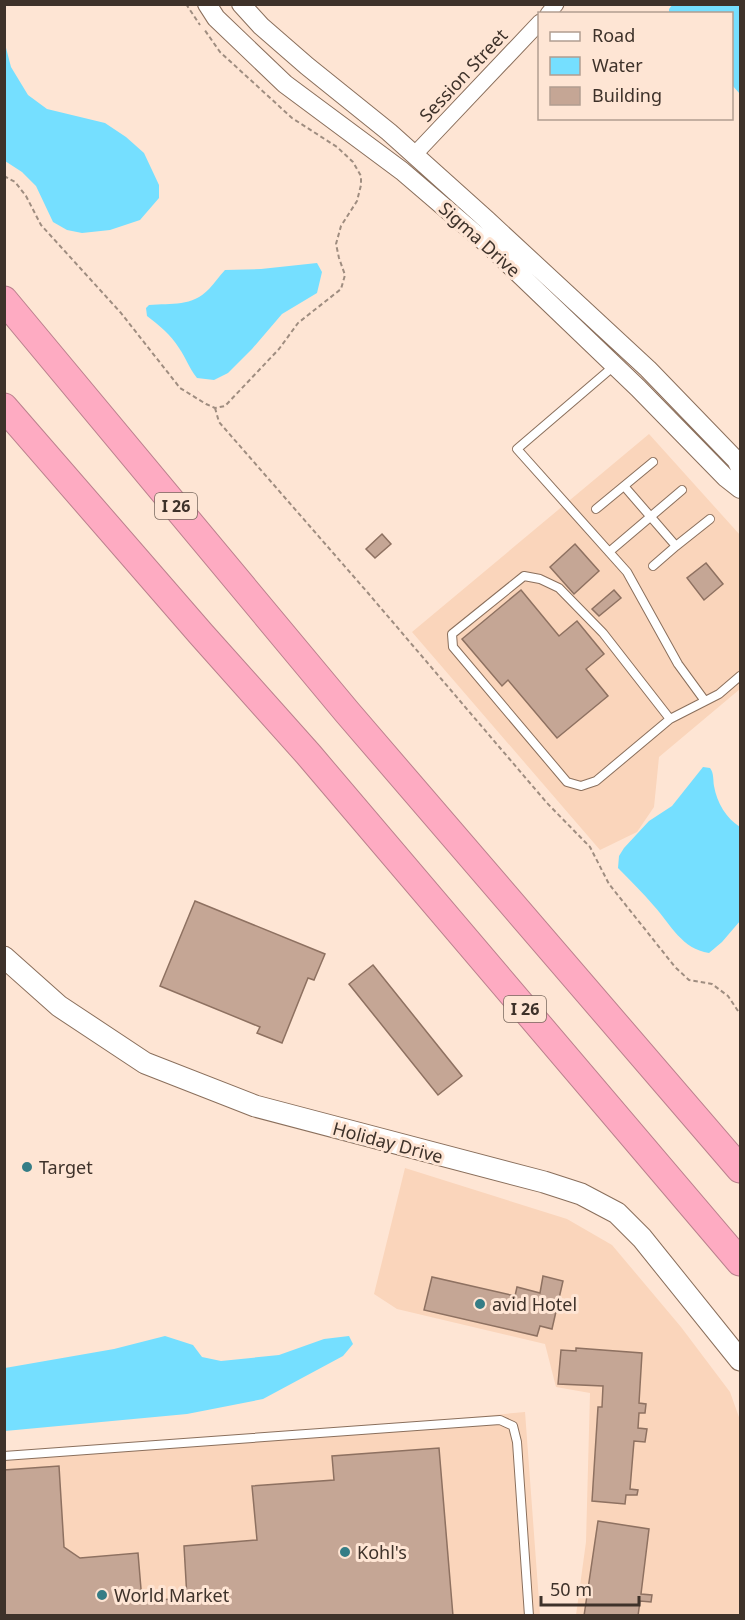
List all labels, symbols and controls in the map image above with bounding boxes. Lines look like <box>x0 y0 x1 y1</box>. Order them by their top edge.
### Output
legend <box>538 12 733 120</box>
street label: Session Street <box>414 23 513 127</box>
text: Road <box>592 23 635 47</box>
text: Water <box>592 53 643 77</box>
text: Building <box>592 83 662 107</box>
street label: Sigma Drive <box>434 196 526 282</box>
road number: I 26 <box>155 493 197 519</box>
road number: I 26 <box>504 996 546 1022</box>
street label: Holiday Drive <box>330 1116 446 1168</box>
place label: Target <box>39 1155 93 1179</box>
marker: Target <box>20 1160 34 1174</box>
place label: avid Hotel <box>492 1292 577 1316</box>
marker: avid Hotel <box>473 1297 487 1311</box>
place label: Kohl's <box>357 1540 407 1564</box>
marker: Kohl's <box>338 1545 352 1559</box>
scale bar <box>541 1569 638 1607</box>
text: 50 m <box>550 1577 592 1601</box>
place label: World Market <box>114 1583 230 1607</box>
marker: World Market <box>95 1588 109 1602</box>

